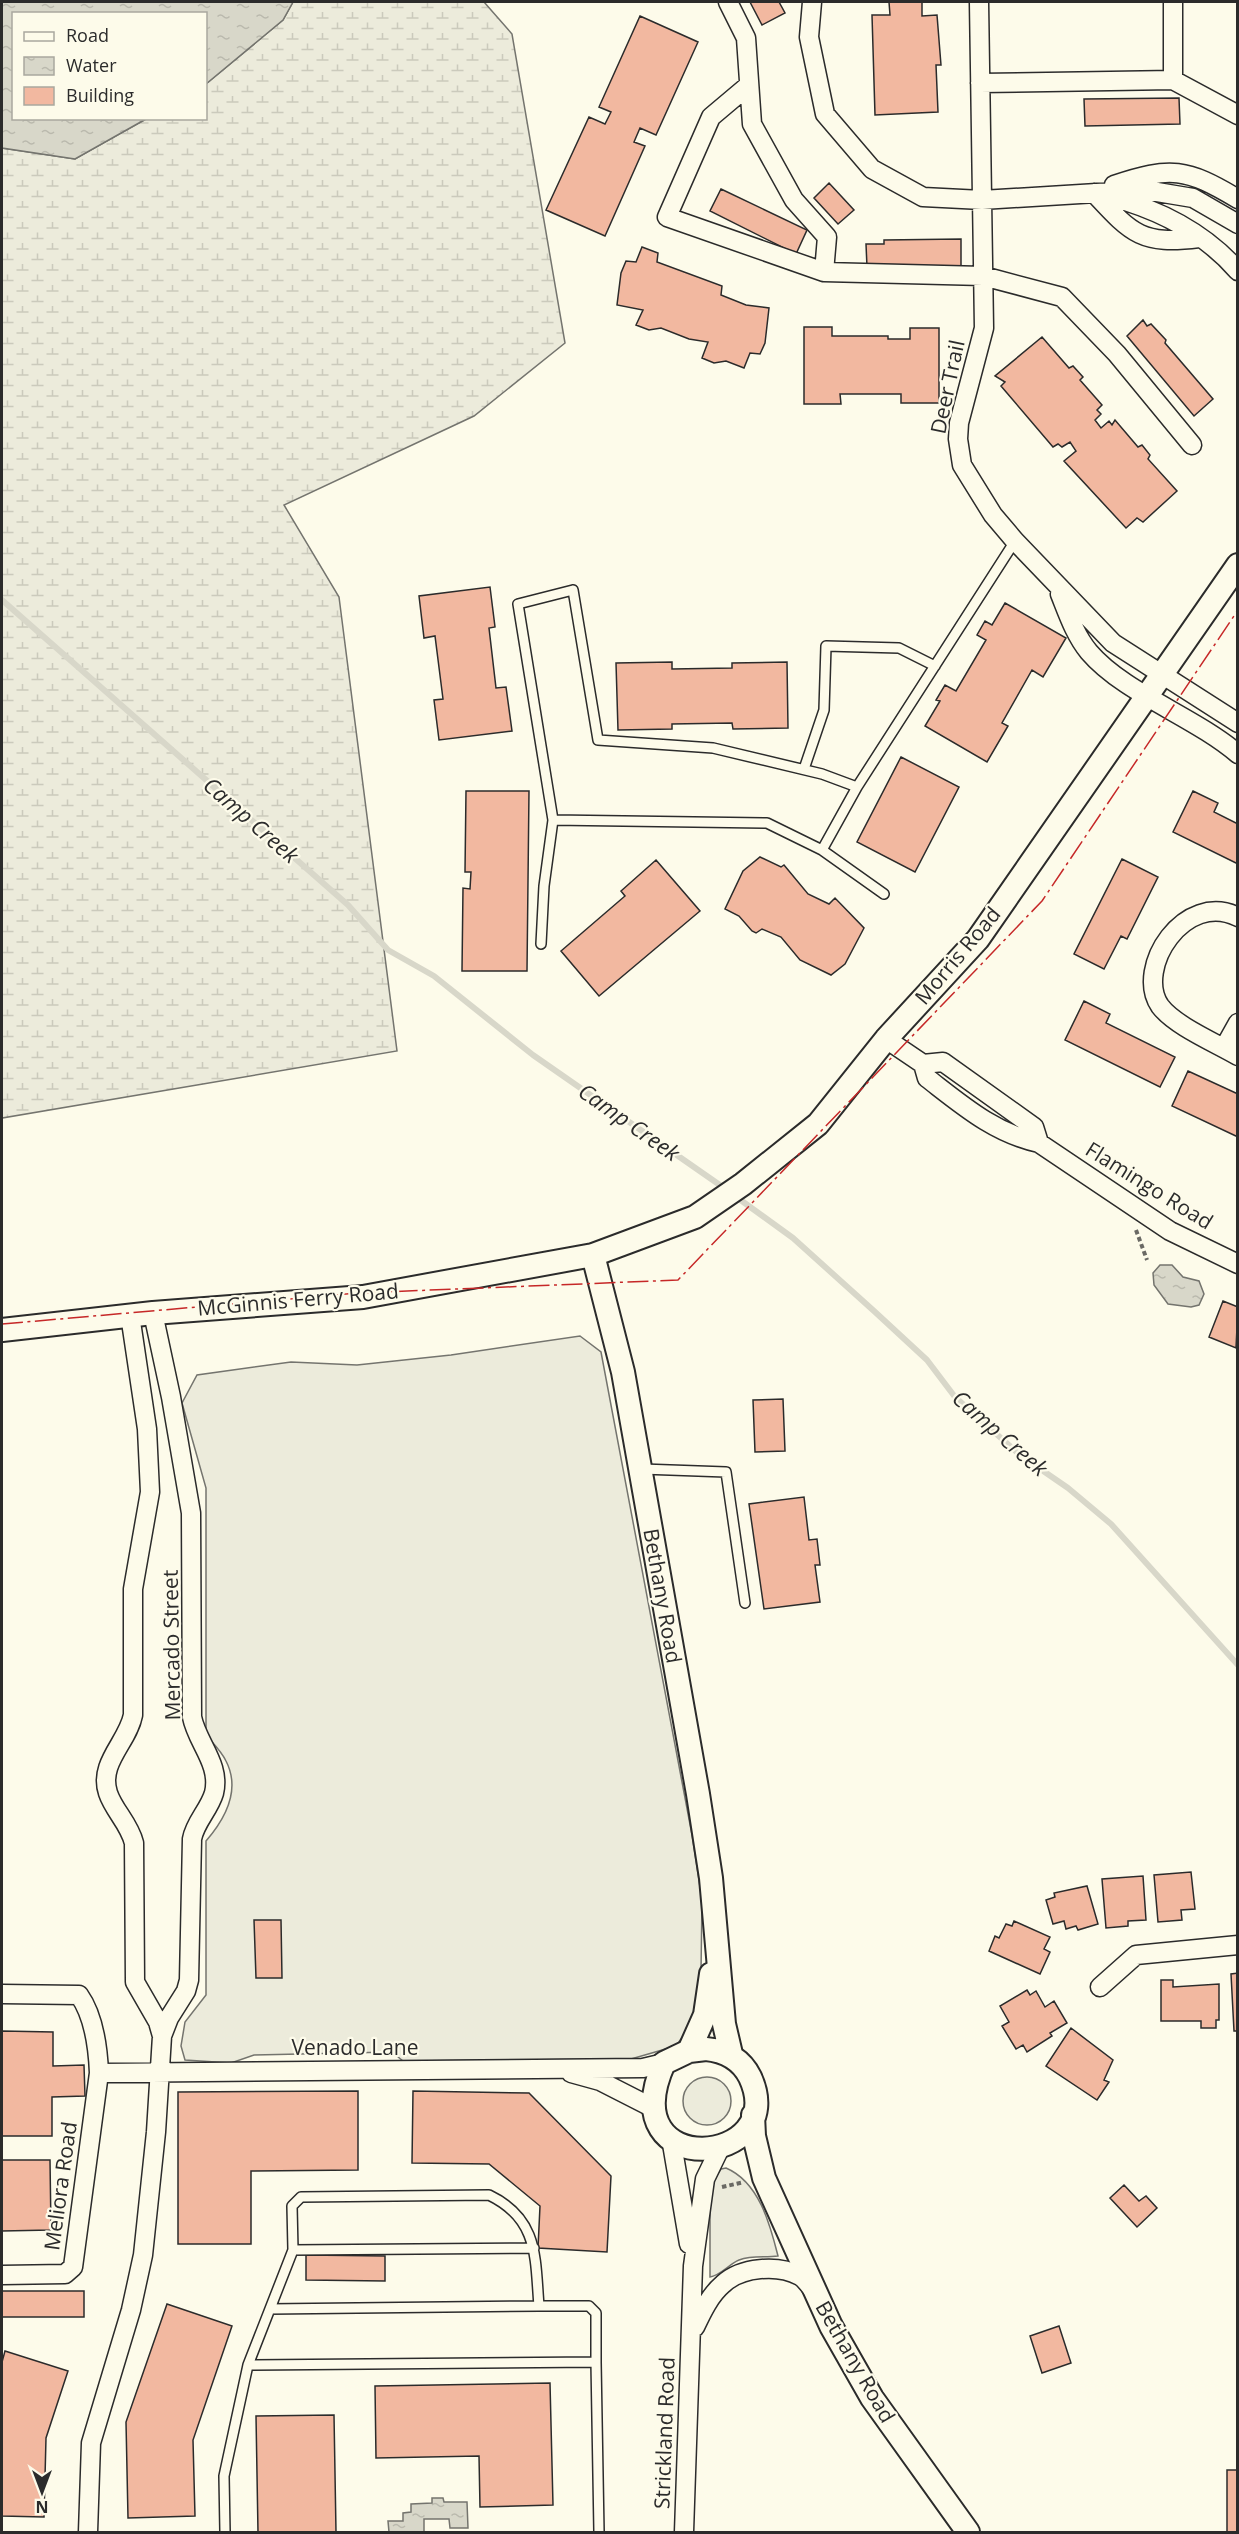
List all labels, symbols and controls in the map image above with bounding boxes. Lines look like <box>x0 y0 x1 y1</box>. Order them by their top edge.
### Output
legend <box>12 12 207 120</box>
text: Road <box>66 23 109 47</box>
text: Water <box>66 53 117 77</box>
text: Building <box>66 83 134 107</box>
street label: Deer Trail <box>923 337 971 436</box>
water label: Camp Creek <box>198 769 307 870</box>
street label: Morris Road <box>908 901 1006 1010</box>
water label: Camp Creek <box>573 1075 687 1168</box>
street label: Flamingo Road <box>1081 1135 1218 1235</box>
street label: McGinnis Ferry Road <box>196 1276 400 1322</box>
water label: Camp Creek <box>947 1382 1056 1483</box>
street label: Bethany Road <box>637 1526 689 1665</box>
street label: Mercado Street <box>156 1569 186 1721</box>
street label: Venado Lane <box>291 2033 419 2061</box>
street label: Meliora Road <box>37 2120 83 2252</box>
street label: Bethany Road <box>810 2295 902 2428</box>
street label: Strickland Road <box>647 2356 681 2510</box>
north arrow <box>12 2462 72 2522</box>
text: N <box>35 2496 49 2518</box>

